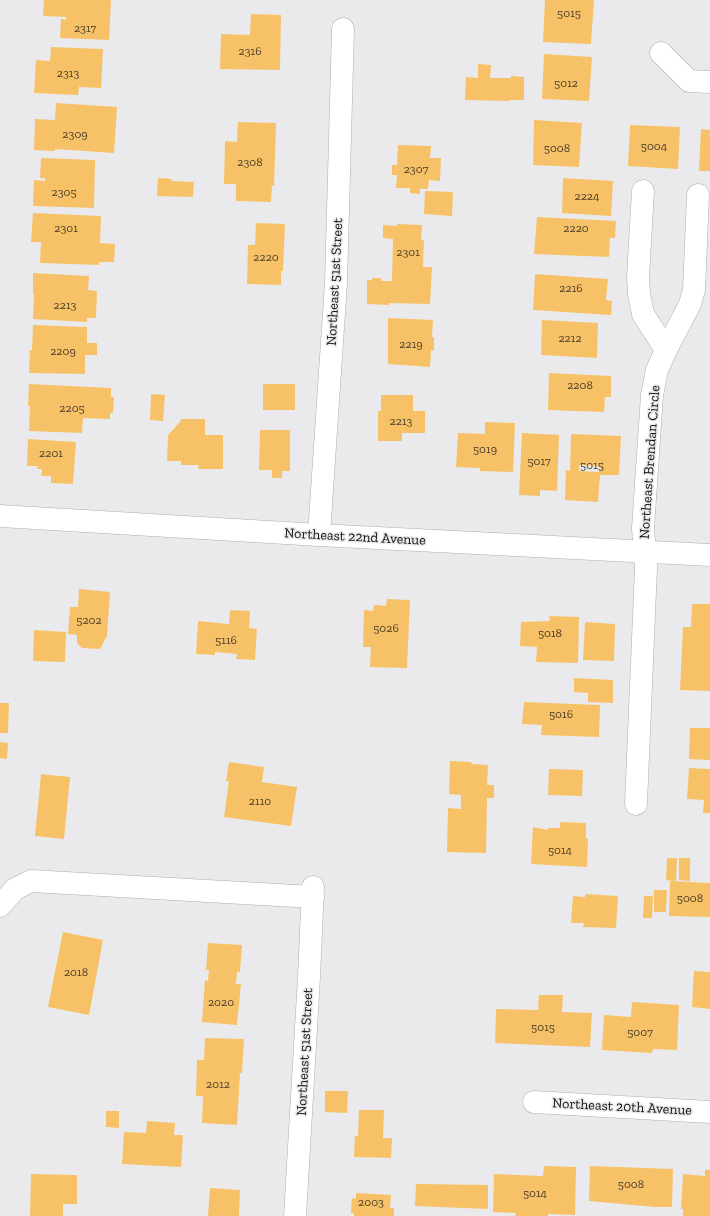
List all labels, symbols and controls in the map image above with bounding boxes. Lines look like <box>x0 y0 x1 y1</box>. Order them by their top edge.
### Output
house number: 5015 <box>557 7 581 21</box>
house number: 2317 <box>74 22 96 36</box>
house number: 2316 <box>238 45 262 59</box>
house number: 2313 <box>57 67 79 81</box>
house number: 5012 <box>554 77 578 91</box>
house number: 2309 <box>62 128 88 142</box>
house number: 5004 <box>641 140 667 154</box>
house number: 5008 <box>544 142 570 156</box>
house number: 2308 <box>237 156 263 170</box>
house number: 2307 <box>404 163 428 177</box>
house number: 2305 <box>51 186 77 200</box>
house number: 2224 <box>574 190 600 204</box>
street label: Northeast 51st Street <box>323 218 347 346</box>
house number: 2301 <box>54 222 78 236</box>
house number: 2220 <box>563 222 589 236</box>
house number: 2301 <box>396 246 420 260</box>
house number: 2220 <box>253 251 279 265</box>
house number: 2216 <box>559 282 583 296</box>
house number: 2213 <box>54 299 76 313</box>
house number: 2212 <box>558 332 582 346</box>
house number: 2219 <box>399 338 423 352</box>
house number: 2209 <box>50 345 76 359</box>
house number: 2208 <box>567 379 593 393</box>
street label: Northeast Brendan Circle <box>636 385 664 539</box>
house number: 2205 <box>59 402 85 416</box>
house number: 2213 <box>390 415 412 429</box>
house number: 5019 <box>473 443 497 457</box>
house number: 2201 <box>39 447 63 461</box>
house number: 5017 <box>527 455 551 469</box>
house number: 5015 <box>580 459 604 473</box>
street label: Northeast 22nd Avenue <box>284 525 426 549</box>
house number: 5202 <box>76 614 102 628</box>
house number: 5026 <box>373 622 399 636</box>
house number: 5018 <box>538 627 562 641</box>
house number: 5116 <box>215 634 237 648</box>
house number: 5016 <box>549 708 573 722</box>
house number: 2110 <box>249 795 271 809</box>
house number: 5014 <box>548 844 572 858</box>
house number: 5008 <box>677 892 703 906</box>
house number: 2018 <box>64 966 88 980</box>
street label: Northeast 51st Street <box>293 988 317 1116</box>
house number: 2020 <box>208 996 234 1010</box>
house number: 5015 <box>531 1021 555 1035</box>
house number: 5007 <box>627 1026 653 1040</box>
house number: 2012 <box>206 1078 230 1092</box>
street label: Northeast 20th Avenue <box>552 1095 692 1119</box>
house number: 5008 <box>618 1178 644 1192</box>
house number: 5014 <box>523 1187 547 1201</box>
house number: 2003 <box>358 1196 384 1210</box>

